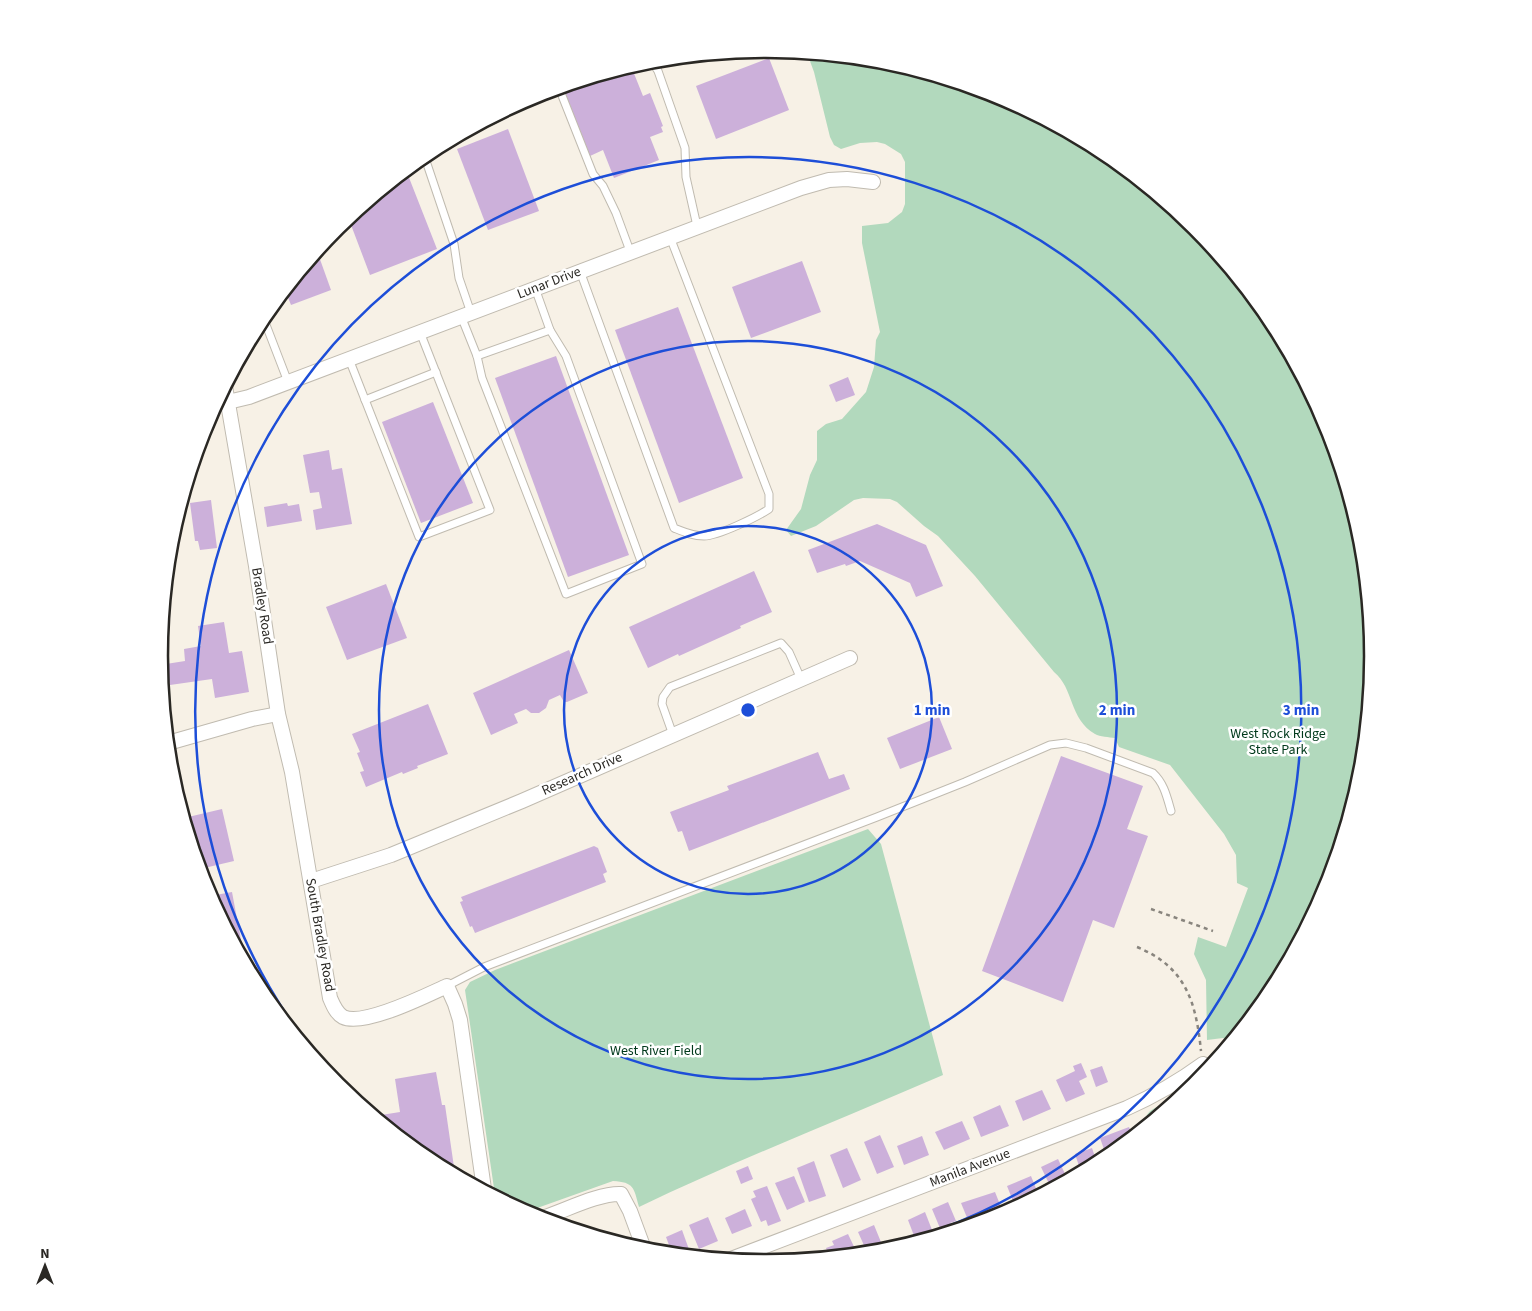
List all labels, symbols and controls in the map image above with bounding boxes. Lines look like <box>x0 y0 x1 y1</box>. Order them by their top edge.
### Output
street label: Lunar Drive <box>514 262 584 304</box>
street label: Bradley Road <box>246 566 278 646</box>
text: 1 min <box>914 700 950 721</box>
text: 2 min <box>1099 700 1135 721</box>
text: 3 min <box>1283 700 1319 721</box>
centre of rings <box>739 701 757 719</box>
park label: West Rock Ridge State Park <box>1230 724 1326 760</box>
street label: Research Drive <box>539 747 626 801</box>
street label: South Bradley Road <box>300 876 340 994</box>
park label: West River Field <box>610 1041 702 1061</box>
street label: Manila Avenue <box>927 1143 1013 1193</box>
north arrow <box>20 1241 70 1291</box>
text: N <box>40 1244 50 1264</box>

